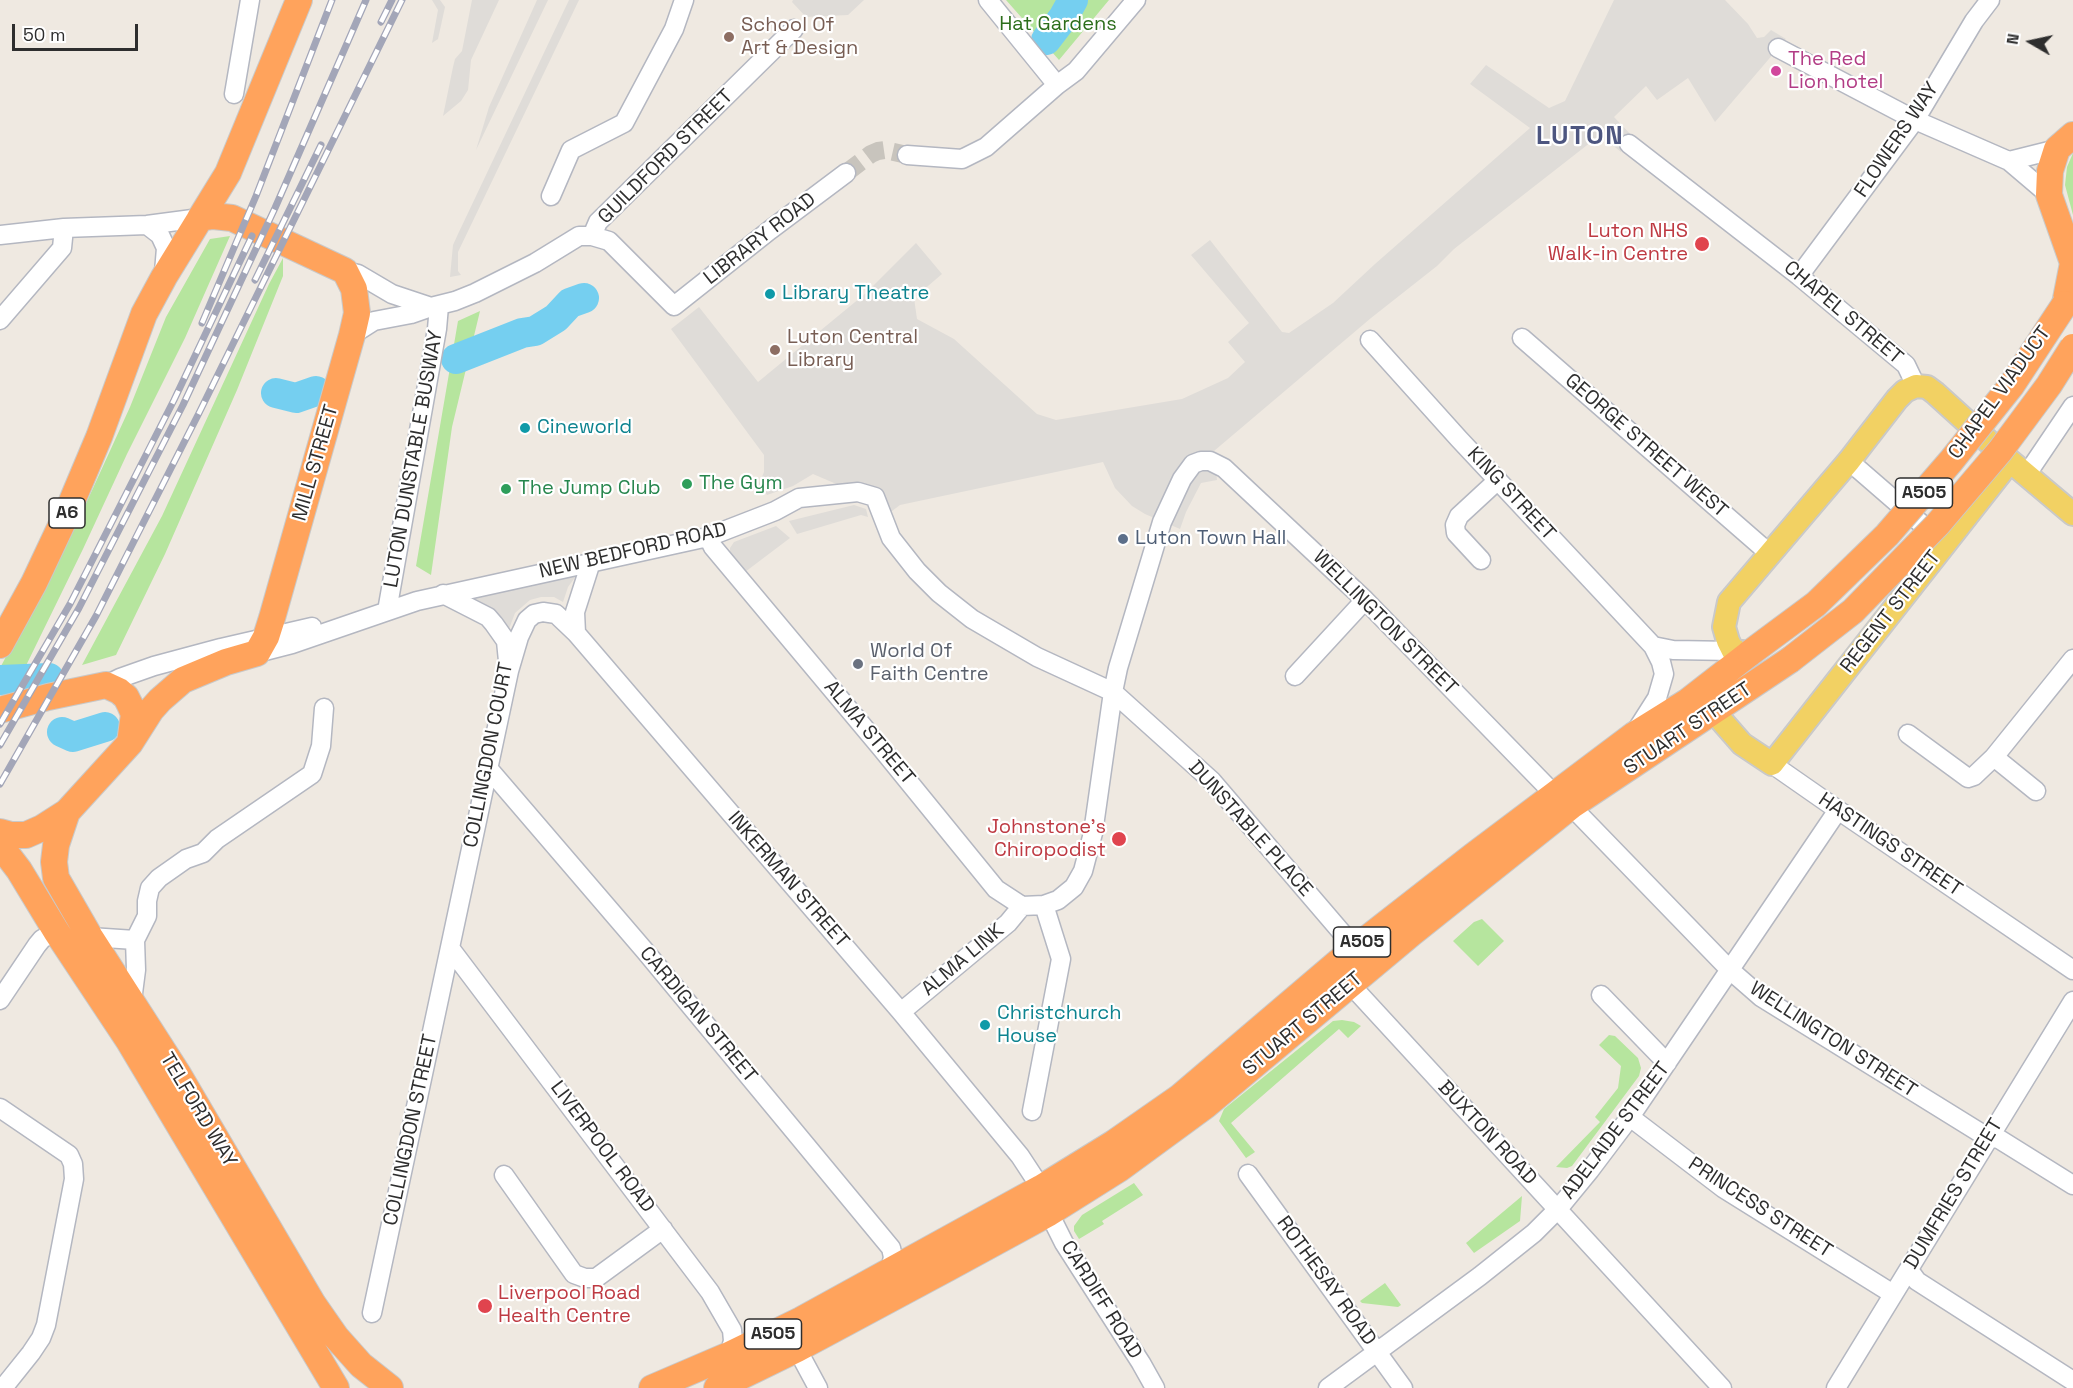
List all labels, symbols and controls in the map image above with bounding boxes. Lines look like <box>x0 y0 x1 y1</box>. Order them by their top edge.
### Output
scale bar <box>15 12 141 50</box>
north arrow <box>2001 12 2061 72</box>
park label: Hat Gardens <box>999 13 1117 37</box>
place label: School Of Art & Design <box>741 14 858 61</box>
text: 50 m <box>23 23 65 46</box>
marker: School Of Art & Design <box>722 30 736 44</box>
text: N <box>2002 32 2024 46</box>
place label: The Red Lion hotel <box>1788 48 1883 95</box>
marker: The Red Lion hotel <box>1769 64 1783 78</box>
street label: FLOWERS WAY <box>1850 78 1944 202</box>
street label: GUILDFORD STREET <box>594 85 738 229</box>
district label: LUTON <box>1536 121 1624 153</box>
street label: LIBRARY ROAD <box>699 188 821 290</box>
place label: Luton NHS Walk-in Centre <box>1548 220 1688 267</box>
marker: Luton NHS Walk-in Centre <box>1693 235 1711 253</box>
street label: CHAPEL STREET <box>1779 256 1907 370</box>
place label: Library Theatre <box>782 282 929 306</box>
marker: Library Theatre <box>763 287 777 301</box>
street label: CHAPEL VIADUCT <box>1944 322 2056 464</box>
place label: Luton Central Library <box>787 326 918 373</box>
street label: LUTON DUNSTABLE BUSWAY <box>380 328 448 590</box>
marker: Luton Central Library <box>768 343 782 357</box>
street label: GEORGE STREET WEST <box>1560 369 1732 523</box>
street label: MILL STREET <box>288 402 344 524</box>
place label: Cineworld <box>537 416 632 440</box>
marker: Cineworld <box>518 421 532 435</box>
street label: KING STREET <box>1462 442 1560 546</box>
place label: The Gym <box>699 472 783 496</box>
place label: The Jump Club <box>518 477 661 501</box>
marker: The Gym <box>680 477 694 491</box>
road number: A505 <box>1896 478 1952 508</box>
marker: The Jump Club <box>499 482 513 496</box>
road number: A6 <box>49 498 85 528</box>
street label: NEW BEDFORD ROAD <box>537 518 729 584</box>
place label: Luton Town Hall <box>1135 527 1286 551</box>
marker: Luton Town Hall <box>1116 532 1130 546</box>
street label: WELLINGTON STREET <box>1308 546 1462 700</box>
street label: REGENT STREET <box>1836 546 1946 678</box>
place label: World Of Faith Centre <box>870 640 989 687</box>
marker: World Of Faith Centre <box>851 657 865 671</box>
street label: COLLINGDON COURT <box>459 660 519 850</box>
street label: ALMA STREET <box>818 676 920 790</box>
street label: STUART STREET <box>1620 677 1756 781</box>
street label: DUNSTABLE PLACE <box>1183 756 1317 902</box>
street label: HASTINGS STREET <box>1814 788 1966 902</box>
street label: INKERMAN STREET <box>722 807 854 953</box>
place label: Johnstone's Chiropodist <box>987 816 1106 863</box>
marker: Johnstone's Chiropodist <box>1110 830 1128 848</box>
street label: ALMA LINK <box>917 919 1009 1001</box>
road number: A505 <box>1334 927 1390 957</box>
street label: CARDIGAN STREET <box>634 942 762 1088</box>
street label: STUART STREET <box>1238 967 1368 1081</box>
street label: WELLINGTON STREET <box>1745 977 1921 1103</box>
place label: Christchurch House <box>997 1002 1121 1049</box>
marker: Christchurch House <box>978 1018 992 1032</box>
street label: COLLINGDON STREET <box>379 1032 443 1228</box>
street label: TELFORD WAY <box>154 1048 242 1172</box>
street label: ADELAIDE STREET <box>1557 1058 1675 1204</box>
street label: LIVERPOOL ROAD <box>545 1076 659 1218</box>
street label: BUXTON ROAD <box>1433 1076 1541 1190</box>
street label: DUMFRIES STREET <box>1900 1114 2008 1274</box>
street label: PRINCESS STREET <box>1683 1152 1837 1264</box>
street label: ROTHESAY ROAD <box>1271 1212 1381 1350</box>
street label: CARDIFF ROAD <box>1055 1237 1147 1363</box>
place label: Liverpool Road Health Centre <box>498 1282 640 1329</box>
marker: Liverpool Road Health Centre <box>476 1297 494 1315</box>
road number: A505 <box>744 1319 802 1349</box>

